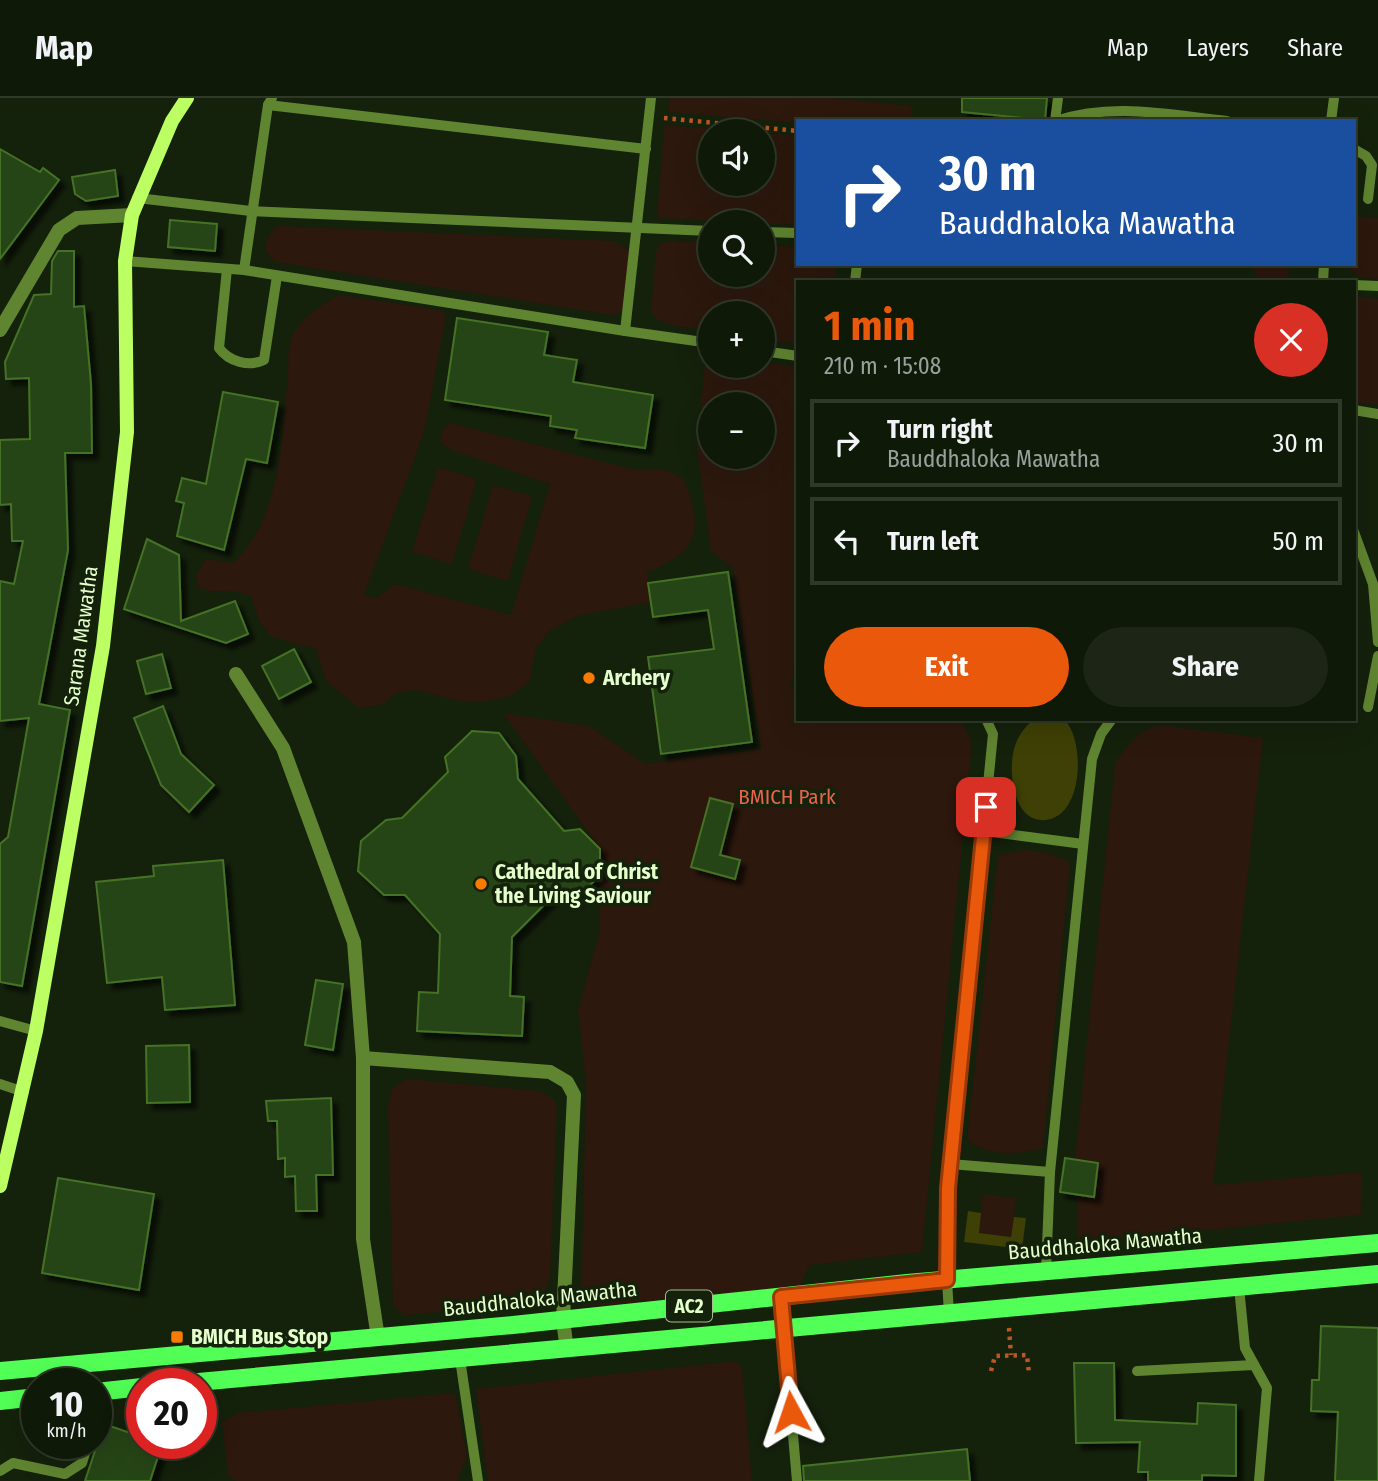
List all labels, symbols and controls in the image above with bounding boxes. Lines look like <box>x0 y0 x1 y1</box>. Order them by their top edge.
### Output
text: Map <box>35 28 93 68</box>
text: Map <box>1107 34 1149 62</box>
text: Layers <box>1187 34 1249 62</box>
text: Share <box>1287 34 1343 62</box>
map controls <box>698 119 775 469</box>
button: sound <box>698 119 775 196</box>
text: 30 m <box>939 144 1037 203</box>
icon: right <box>824 147 915 238</box>
text: Bauddhaloka Mawatha <box>939 204 1236 242</box>
button: search <box>698 210 775 287</box>
button: + <box>698 301 775 378</box>
text: 1 min <box>824 301 915 351</box>
button: close <box>1254 303 1328 377</box>
text: 210 m · 15:08 <box>824 352 941 380</box>
button: − <box>698 392 775 469</box>
text: Turn right <box>887 414 993 445</box>
icon: right <box>828 424 866 462</box>
text: 30 m <box>1273 428 1324 459</box>
text: Bauddhaloka Mawatha <box>887 445 1100 473</box>
icon: left <box>828 522 866 560</box>
text: Turn left <box>887 526 979 557</box>
text: 50 m <box>1272 526 1324 557</box>
street label: Sarana Mawatha <box>58 564 104 708</box>
button: Exit <box>824 627 1069 707</box>
button: Share <box>1083 627 1328 707</box>
place label: Archery <box>602 665 671 691</box>
marker: Archery <box>581 670 597 686</box>
pin <box>956 777 1016 837</box>
park label: BMICH Park <box>738 784 836 810</box>
icon: arrive <box>967 788 1005 826</box>
place label: Cathedral of Christ the Living Saviour <box>495 859 659 909</box>
marker: Cathedral of Christ the Living Saviour <box>473 876 489 892</box>
street label: Bauddhaloka Mawatha <box>1007 1223 1203 1265</box>
street label: Bauddhaloka Mawatha <box>442 1276 638 1322</box>
road number: AC2 <box>666 1290 712 1322</box>
place label: BMICH Bus Stop <box>191 1324 328 1350</box>
marker: BMICH Bus Stop <box>169 1329 185 1345</box>
speed limit sign: 20 <box>126 1368 217 1459</box>
position arrow <box>754 1375 828 1449</box>
text: 10 <box>50 1383 83 1425</box>
text: km/h <box>46 1420 87 1442</box>

